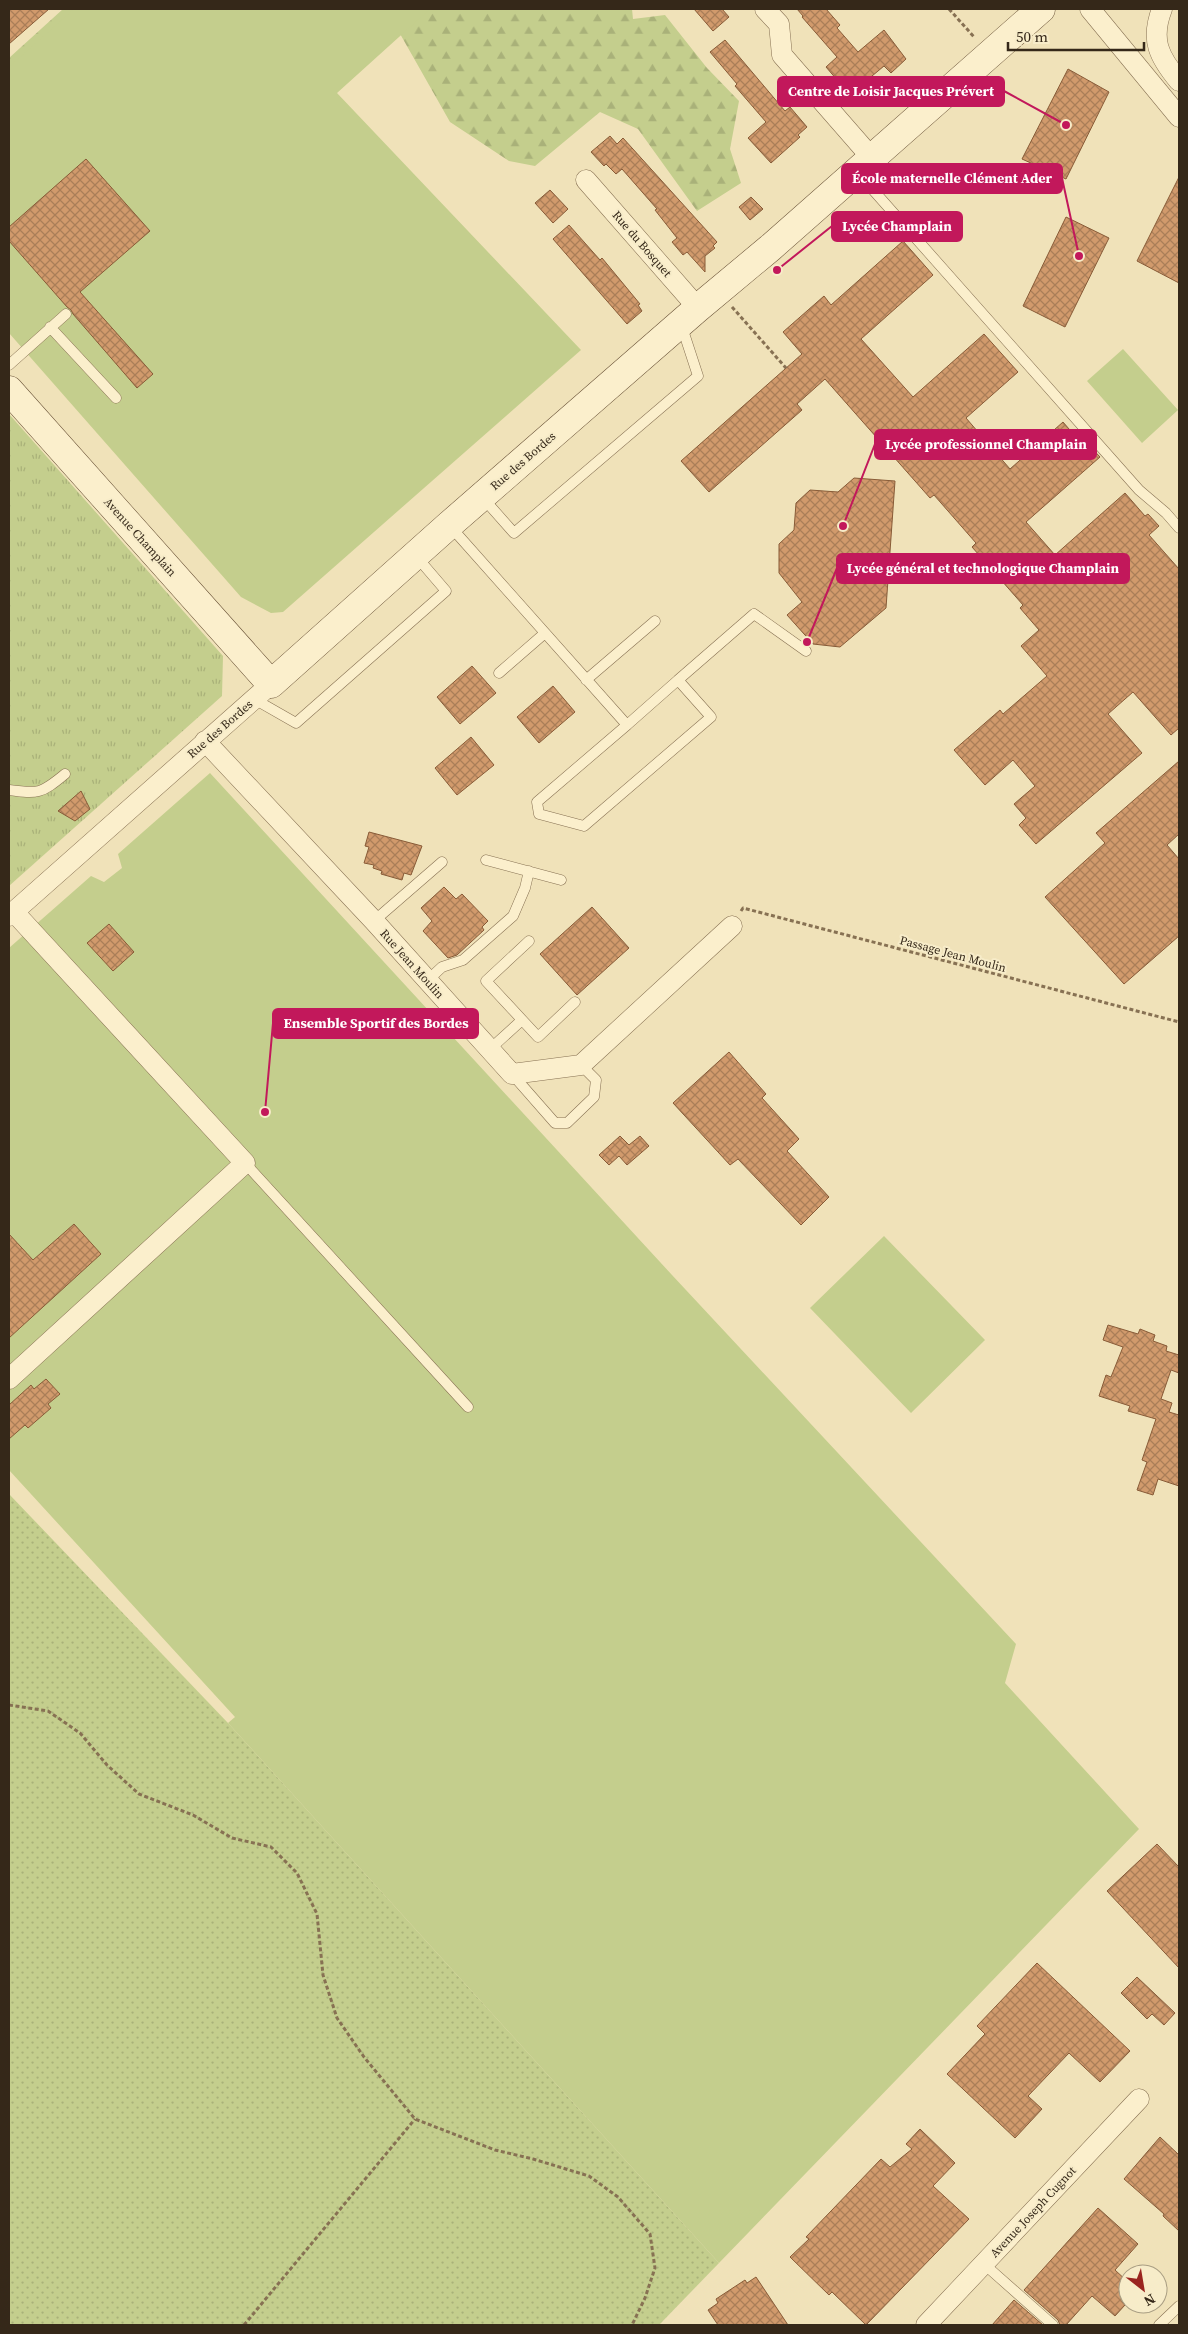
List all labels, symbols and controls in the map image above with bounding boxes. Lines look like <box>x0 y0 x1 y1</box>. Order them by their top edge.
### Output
scale bar <box>1008 20 1144 52</box>
text: 50 m <box>1016 26 1048 47</box>
callout: Centre de Loisir Jacques Prévert <box>778 77 1004 106</box>
text: Centre de Loisir Jacques Prévert <box>788 81 995 101</box>
callout: École maternelle Clément Ader <box>842 164 1062 193</box>
text: École maternelle Clément Ader <box>852 168 1053 188</box>
street label: Rue du Bosquet <box>609 207 675 281</box>
callout: Lycée Champlain <box>832 212 962 241</box>
text: Lycée Champlain <box>842 216 952 236</box>
street label: Rue des Bordes <box>487 428 559 494</box>
callout: Lycée professionnel Champlain <box>875 430 1096 459</box>
text: Lycée professionnel Champlain <box>885 434 1087 454</box>
street label: Avenue Champlain <box>100 494 180 580</box>
callout: Lycée général et technologique Champlain <box>837 554 1129 583</box>
text: Lycée général et technologique Champlain <box>847 558 1120 578</box>
street label: Rue des Bordes <box>184 696 256 762</box>
street label: Rue Jean Moulin <box>377 926 447 1002</box>
street label: Passage Jean Moulin <box>898 932 1008 976</box>
callout: Ensemble Sportif des Bordes <box>273 1009 478 1038</box>
text: Ensemble Sportif des Bordes <box>283 1013 469 1033</box>
street label: Avenue Joseph Cugnot <box>986 2163 1080 2261</box>
north arrow <box>1118 2264 1168 2314</box>
text: N <box>1140 2289 1159 2311</box>

